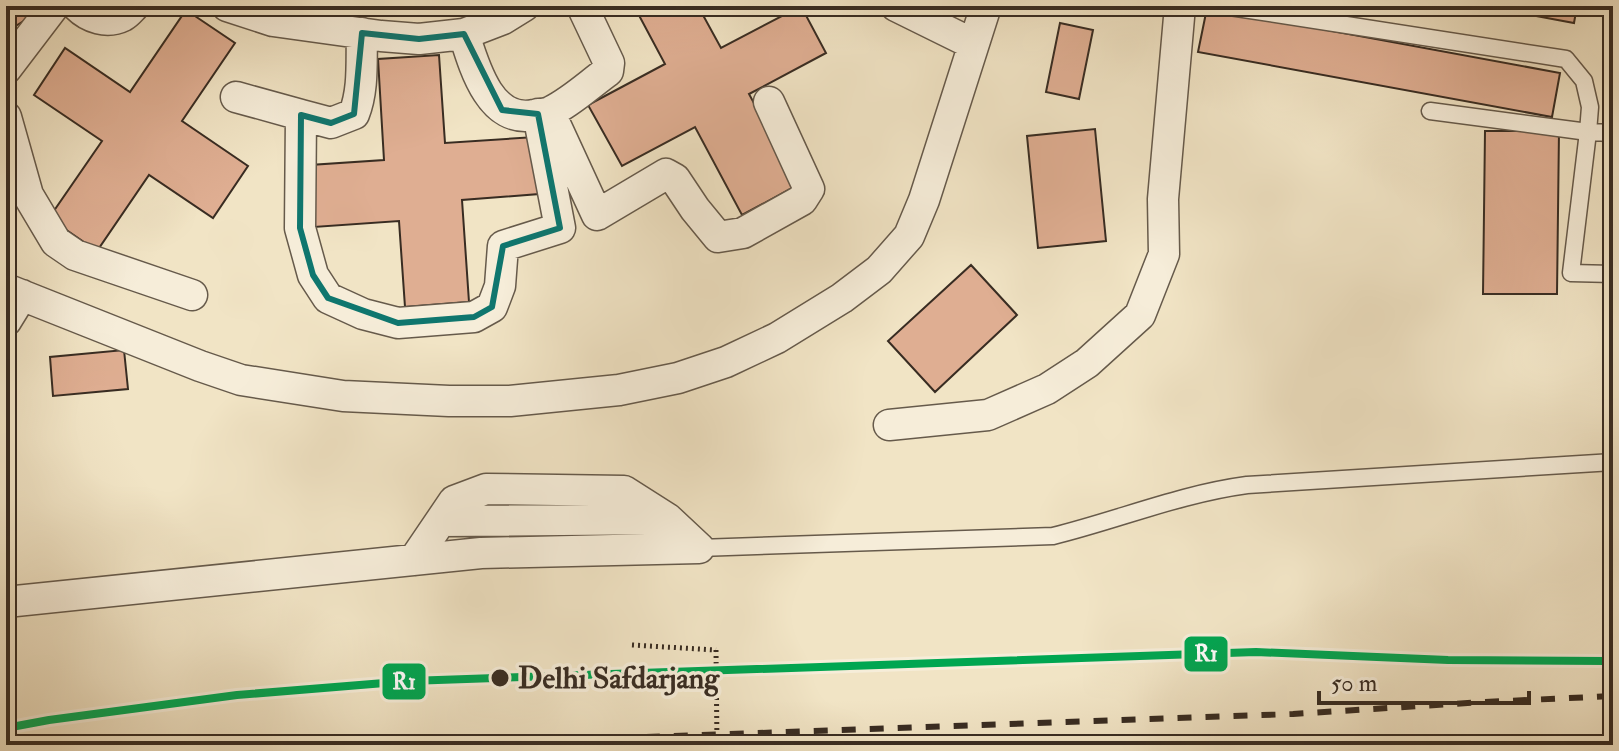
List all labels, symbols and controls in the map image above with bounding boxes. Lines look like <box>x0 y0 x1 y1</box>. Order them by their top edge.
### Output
line badge: R1 <box>1183 635 1229 673</box>
text: R1 <box>1194 640 1218 668</box>
scale bar <box>1319 655 1529 705</box>
place label: Delhi Safdarjang <box>518 660 720 697</box>
line badge: R1 <box>381 662 427 701</box>
marker: Delhi Safdarjang <box>489 667 511 689</box>
text: R1 <box>392 668 416 696</box>
text: 50 m <box>1331 668 1378 699</box>

